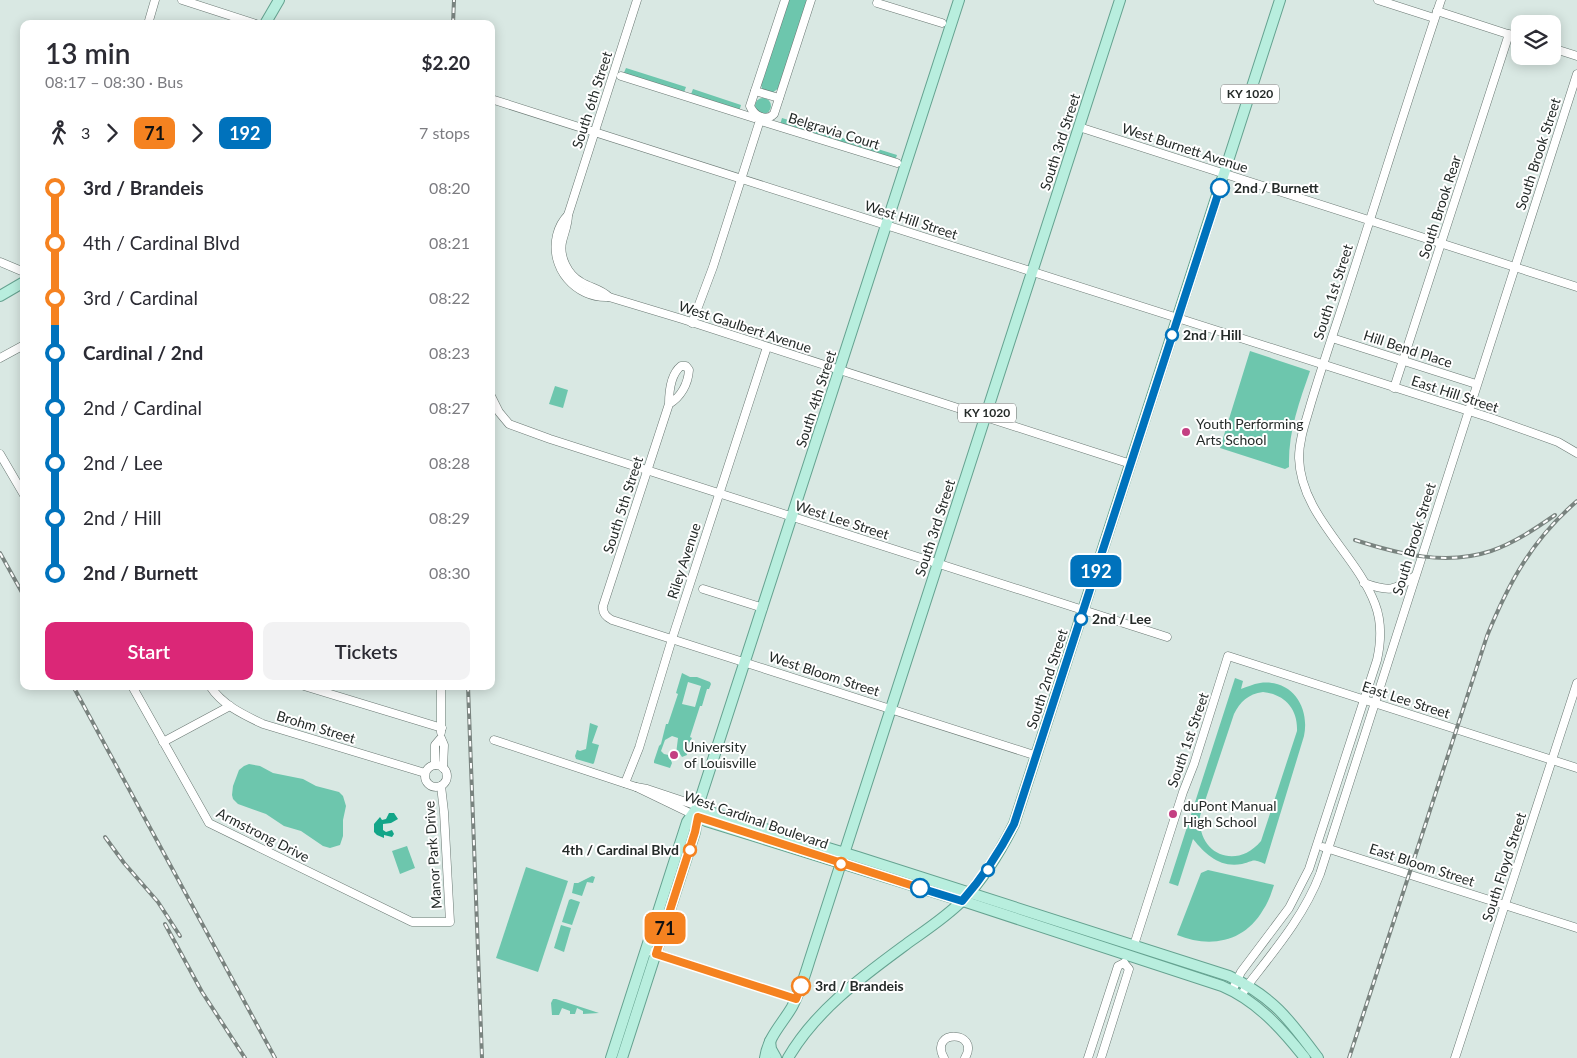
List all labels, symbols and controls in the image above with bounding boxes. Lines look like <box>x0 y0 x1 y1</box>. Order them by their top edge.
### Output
map controls <box>1511 15 1561 65</box>
button: layers <box>1511 15 1561 65</box>
text: 13 min <box>45 36 130 70</box>
street label: South 6th Street <box>568 49 615 151</box>
text: $2.20 <box>421 51 470 74</box>
text: 08:17 – 08:30 · Bus <box>45 72 183 91</box>
road number: KY 1020 <box>1221 85 1279 104</box>
street label: South 3rd Street <box>1036 91 1083 192</box>
street label: South Brook Street <box>1511 96 1564 212</box>
street label: Belgravia Court <box>786 109 882 153</box>
icon: walk <box>45 119 73 147</box>
icon: forward <box>98 119 126 147</box>
icon: forward <box>183 119 211 147</box>
street label: West Burnett Avenue <box>1120 119 1250 176</box>
text: 71 <box>144 122 165 144</box>
text: 192 <box>229 122 261 144</box>
text: 3 <box>81 123 90 142</box>
text: 7 stops <box>419 123 470 142</box>
street label: South Brook Rear <box>1415 153 1464 261</box>
text: 3rd / Brandeis <box>83 176 203 199</box>
text: 08:20 <box>429 178 470 197</box>
marker: 2nd / Burnett <box>1210 178 1230 198</box>
place label: 2nd / Burnett <box>1234 179 1319 196</box>
street label: West Hill Street <box>863 196 960 243</box>
text: 4th / Cardinal Blvd <box>83 231 240 254</box>
text: 08:21 <box>429 233 470 252</box>
street label: South 1st Street <box>1309 242 1356 342</box>
text: 3rd / Cardinal <box>83 286 198 309</box>
text: 08:22 <box>429 288 470 307</box>
street label: West Gaulbert Avenue <box>677 297 814 356</box>
place label: 2nd / Hill <box>1183 326 1242 343</box>
street label: Hill Bend Place <box>1362 326 1455 371</box>
marker: 2nd / Hill <box>1165 328 1179 342</box>
text: Cardinal / 2nd <box>83 341 203 364</box>
text: 08:23 <box>429 343 470 362</box>
street label: South 4th Street <box>792 348 839 450</box>
street label: East Hill Street <box>1409 371 1501 416</box>
text: 2nd / Cardinal <box>83 396 202 419</box>
text: 08:27 <box>429 398 470 417</box>
road number: KY 1020 <box>958 403 1016 422</box>
place label: Youth Performing Arts School <box>1196 415 1304 448</box>
marker: Youth Performing Arts School <box>1180 426 1192 438</box>
text: 2nd / Lee <box>83 451 163 474</box>
text: 08:28 <box>429 453 470 472</box>
street label: South 5th Street <box>599 454 646 556</box>
street label: South 3rd Street <box>911 477 958 578</box>
street label: South Brook Street <box>1388 480 1439 597</box>
street label: West Lee Street <box>793 496 891 543</box>
text: 2nd / Hill <box>83 506 161 529</box>
text: 08:29 <box>429 508 470 527</box>
street label: Riley Avenue <box>663 521 704 601</box>
line badge: 192 <box>1067 555 1125 587</box>
text: 192 <box>1080 560 1112 582</box>
text: 2nd / Burnett <box>83 561 198 584</box>
text: 08:30 <box>429 563 470 582</box>
place label: 2nd / Lee <box>1092 610 1152 627</box>
marker: 2nd / Lee <box>1074 612 1088 626</box>
button: Start <box>45 622 253 680</box>
button: Tickets <box>263 622 470 680</box>
street label: South 2nd Street <box>1022 627 1071 731</box>
street label: West Bloom Street <box>766 648 882 700</box>
street label: East Lee Street <box>1360 677 1452 722</box>
street label: South 1st Street <box>1163 690 1212 790</box>
street label: Brohm Street <box>275 706 358 747</box>
place label: University of Louisville <box>684 738 756 771</box>
marker: University of Louisville <box>668 749 680 761</box>
street label: West Cardinal Boulevard <box>682 787 831 852</box>
place label: duPont Manual High School <box>1183 797 1276 830</box>
street label: Manor Park Drive <box>420 800 445 910</box>
street label: Armstrong Drive <box>214 804 313 865</box>
marker: duPont Manual High School <box>1167 808 1179 820</box>
street label: South Floyd Street <box>1478 810 1529 924</box>
street label: East Bloom Street <box>1367 839 1477 890</box>
place label: 4th / Cardinal Blvd <box>562 841 679 858</box>
marker: 4th / Cardinal Blvd <box>683 843 697 857</box>
unlabelled marker <box>834 857 848 871</box>
unlabelled marker <box>981 863 995 877</box>
unlabelled marker <box>910 878 930 898</box>
line badge: 71 <box>642 912 688 944</box>
text: 71 <box>655 917 675 939</box>
marker: 3rd / Brandeis <box>791 976 811 996</box>
place label: 3rd / Brandeis <box>815 977 904 994</box>

